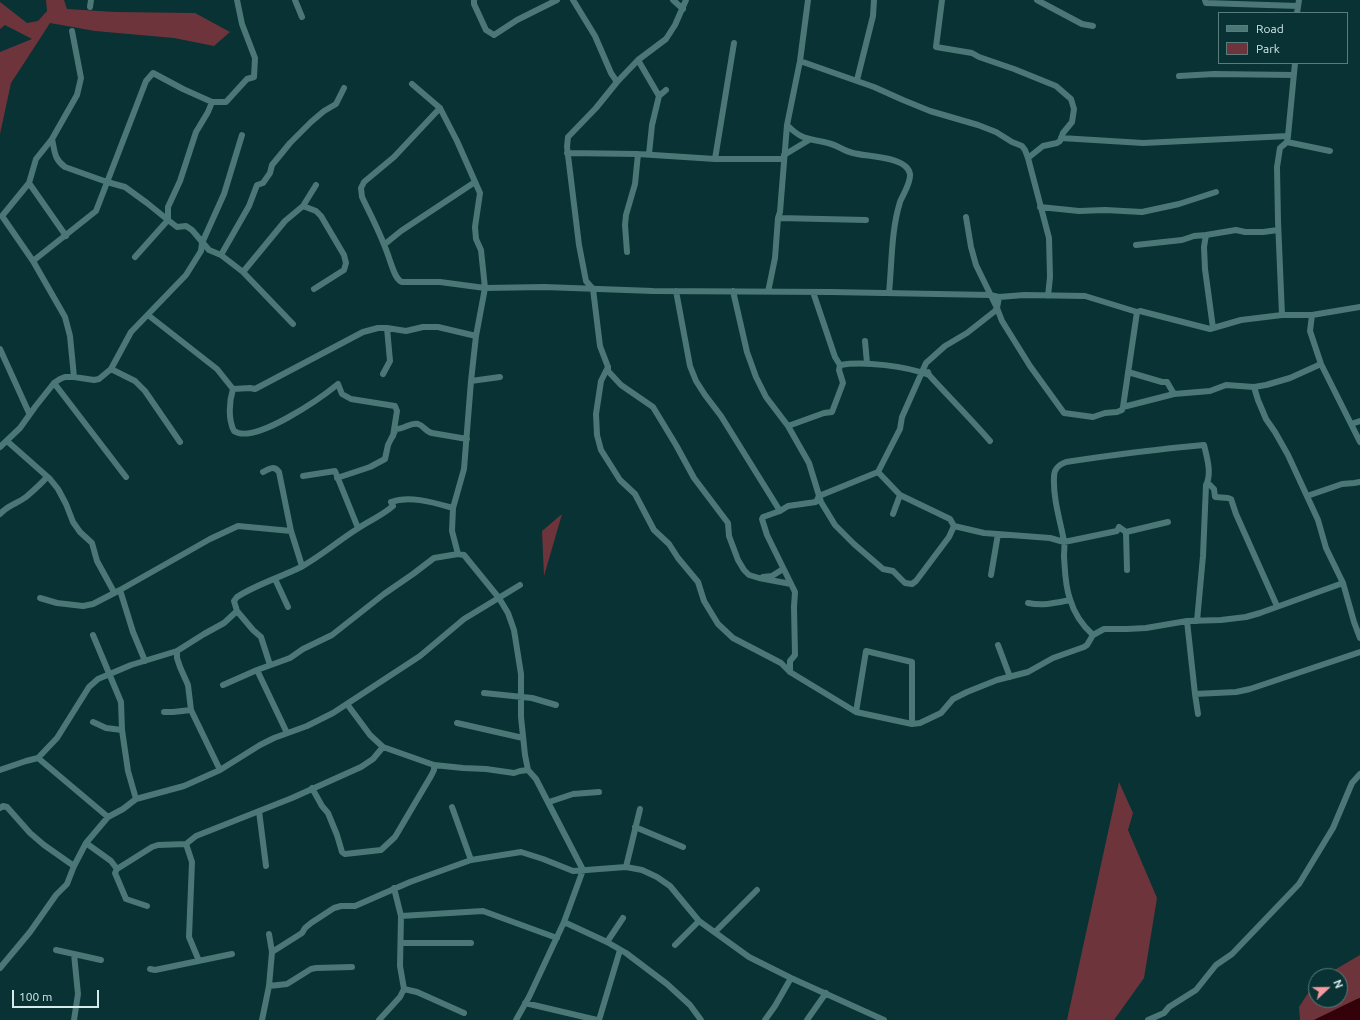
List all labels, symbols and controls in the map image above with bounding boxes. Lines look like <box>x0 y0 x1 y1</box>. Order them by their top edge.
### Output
legend <box>1218 12 1348 64</box>
text: Road <box>1256 22 1284 35</box>
text: Park <box>1256 42 1280 55</box>
north arrow <box>1308 968 1348 1008</box>
text: N <box>1331 978 1345 990</box>
scale bar <box>14 982 101 1008</box>
text: 100 m <box>19 990 52 1003</box>

